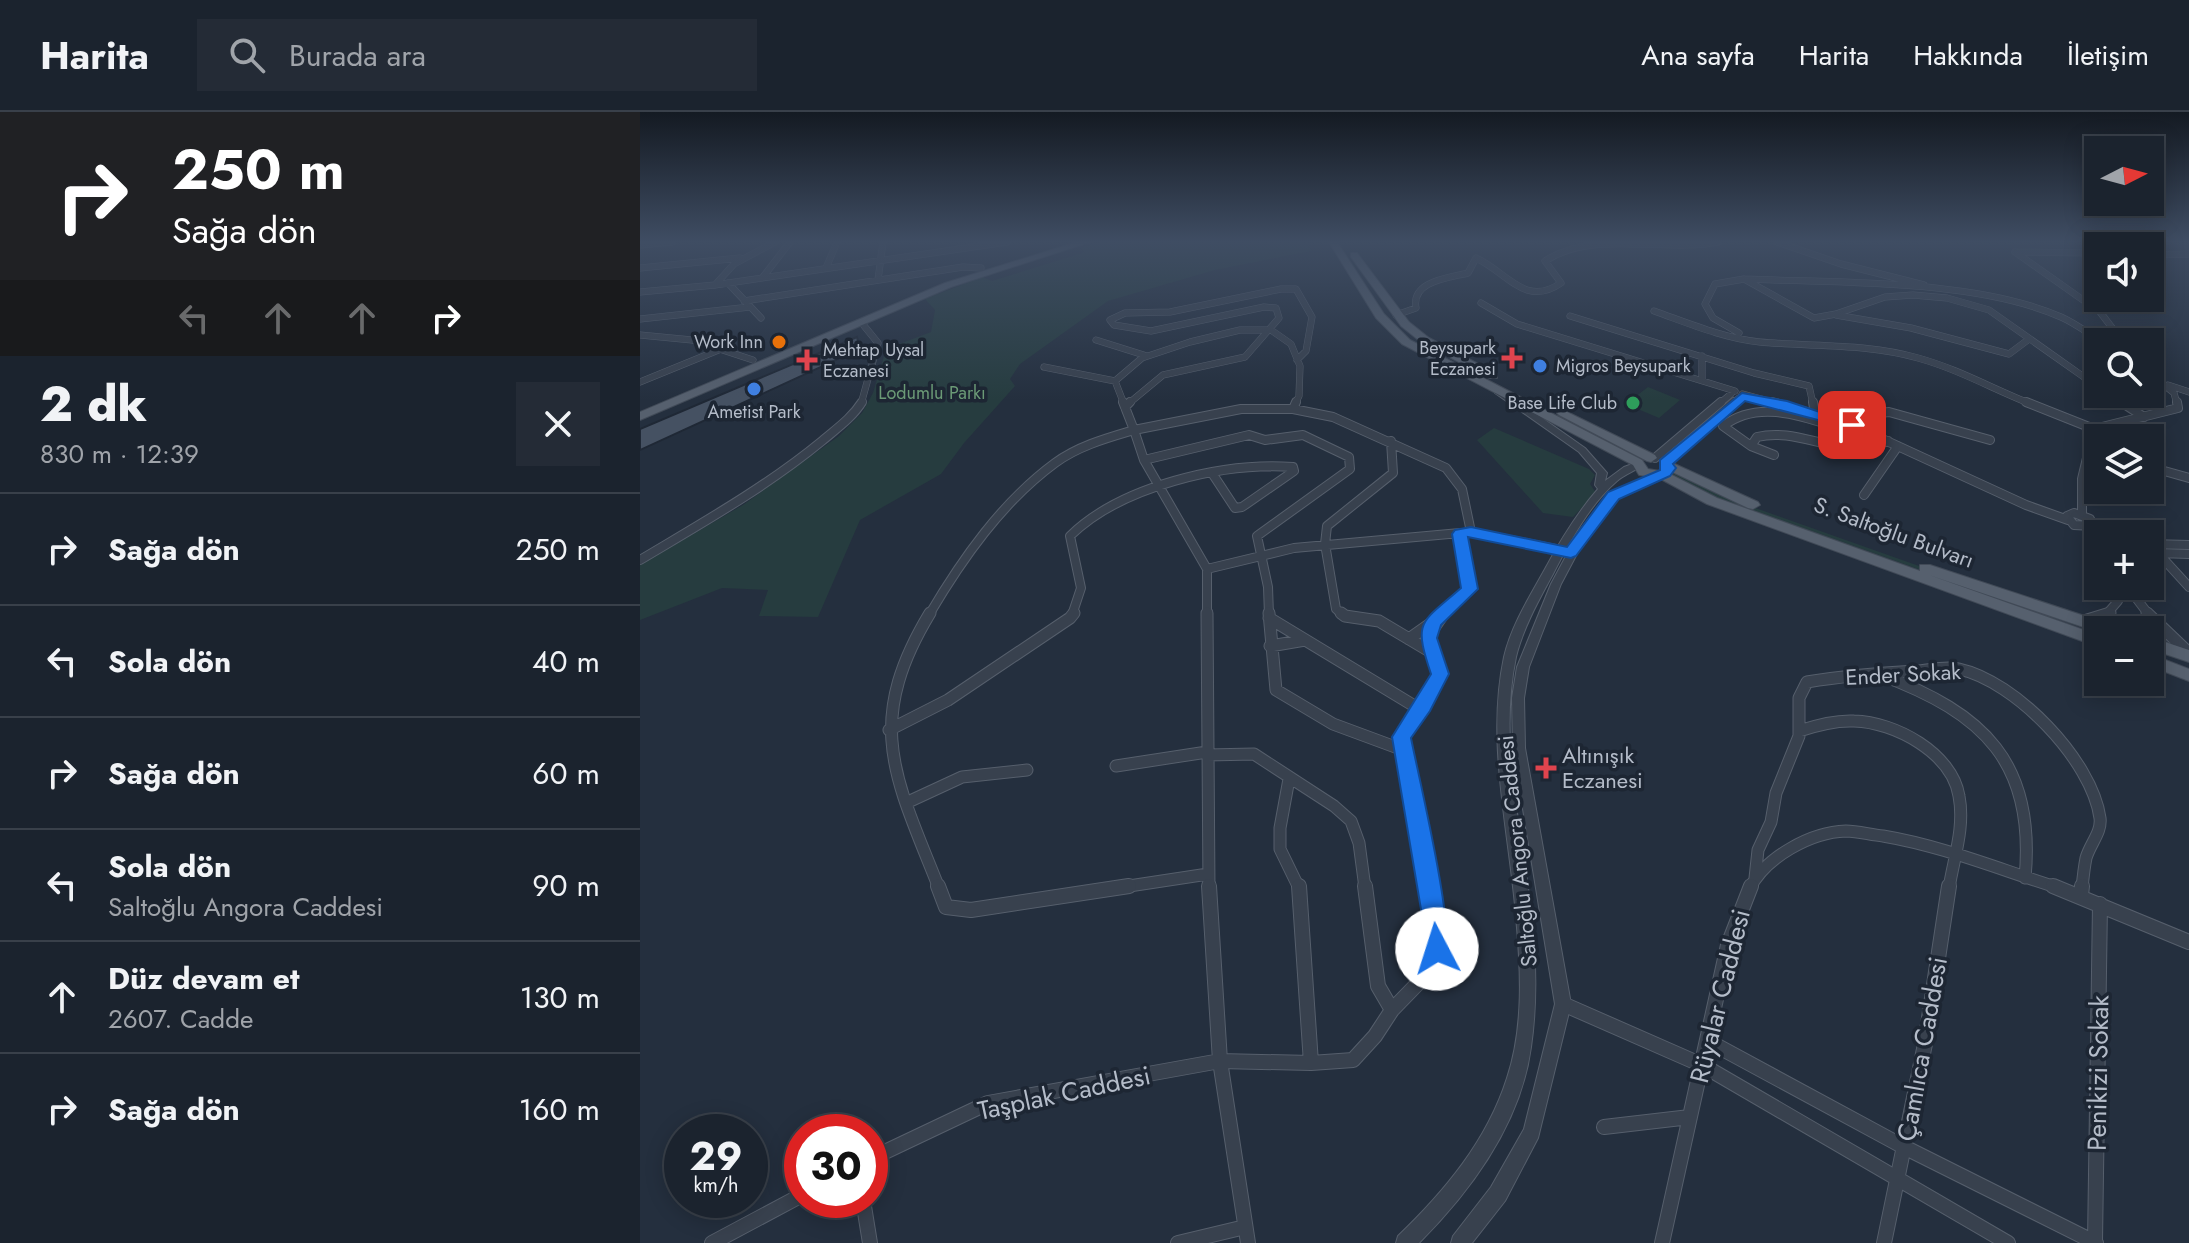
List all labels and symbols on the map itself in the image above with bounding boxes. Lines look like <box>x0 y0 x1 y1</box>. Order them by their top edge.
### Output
north arrow <box>2084 136 2164 216</box>
place label: Work Inn <box>694 329 763 355</box>
marker: Work Inn <box>770 333 788 351</box>
place label: Beysupark Eczanesi <box>1419 335 1496 382</box>
place label: Mehtap Uysal Eczanesi <box>823 337 924 384</box>
marker: Beysupark Eczanesi <box>1503 349 1521 367</box>
marker: Mehtap Uysal Eczanesi <box>798 351 816 369</box>
place label: Migros Beysupark <box>1556 353 1691 379</box>
marker: Migros Beysupark <box>1531 357 1549 375</box>
marker: Ametist Park <box>745 380 763 398</box>
park label: Lodumlu Parkı <box>878 380 986 406</box>
place label: Base Life Club <box>1508 390 1617 416</box>
pin <box>1818 391 1886 459</box>
marker: Base Life Club <box>1624 394 1642 412</box>
place label: Ametist Park <box>707 399 801 425</box>
street label: S. Saltoğlu Bulvarı <box>1809 488 1979 576</box>
street label: Ender Sokak <box>1844 655 1962 693</box>
street label: Saltoğlu Angora Caddesi <box>1489 734 1545 968</box>
place label: Altınışık Eczanesi <box>1562 739 1643 796</box>
marker: Altınışık Eczanesi <box>1537 759 1555 777</box>
street label: Rüyalar Caddesi <box>1680 905 1760 1087</box>
position arrow <box>1395 907 1479 991</box>
street label: Çamlıca Caddesi <box>1887 954 1957 1144</box>
street label: Penikizi Sokak <box>2078 994 2118 1151</box>
street label: Taşplak Caddesi <box>974 1056 1154 1130</box>
speed limit sign: 30 <box>784 1114 888 1218</box>

